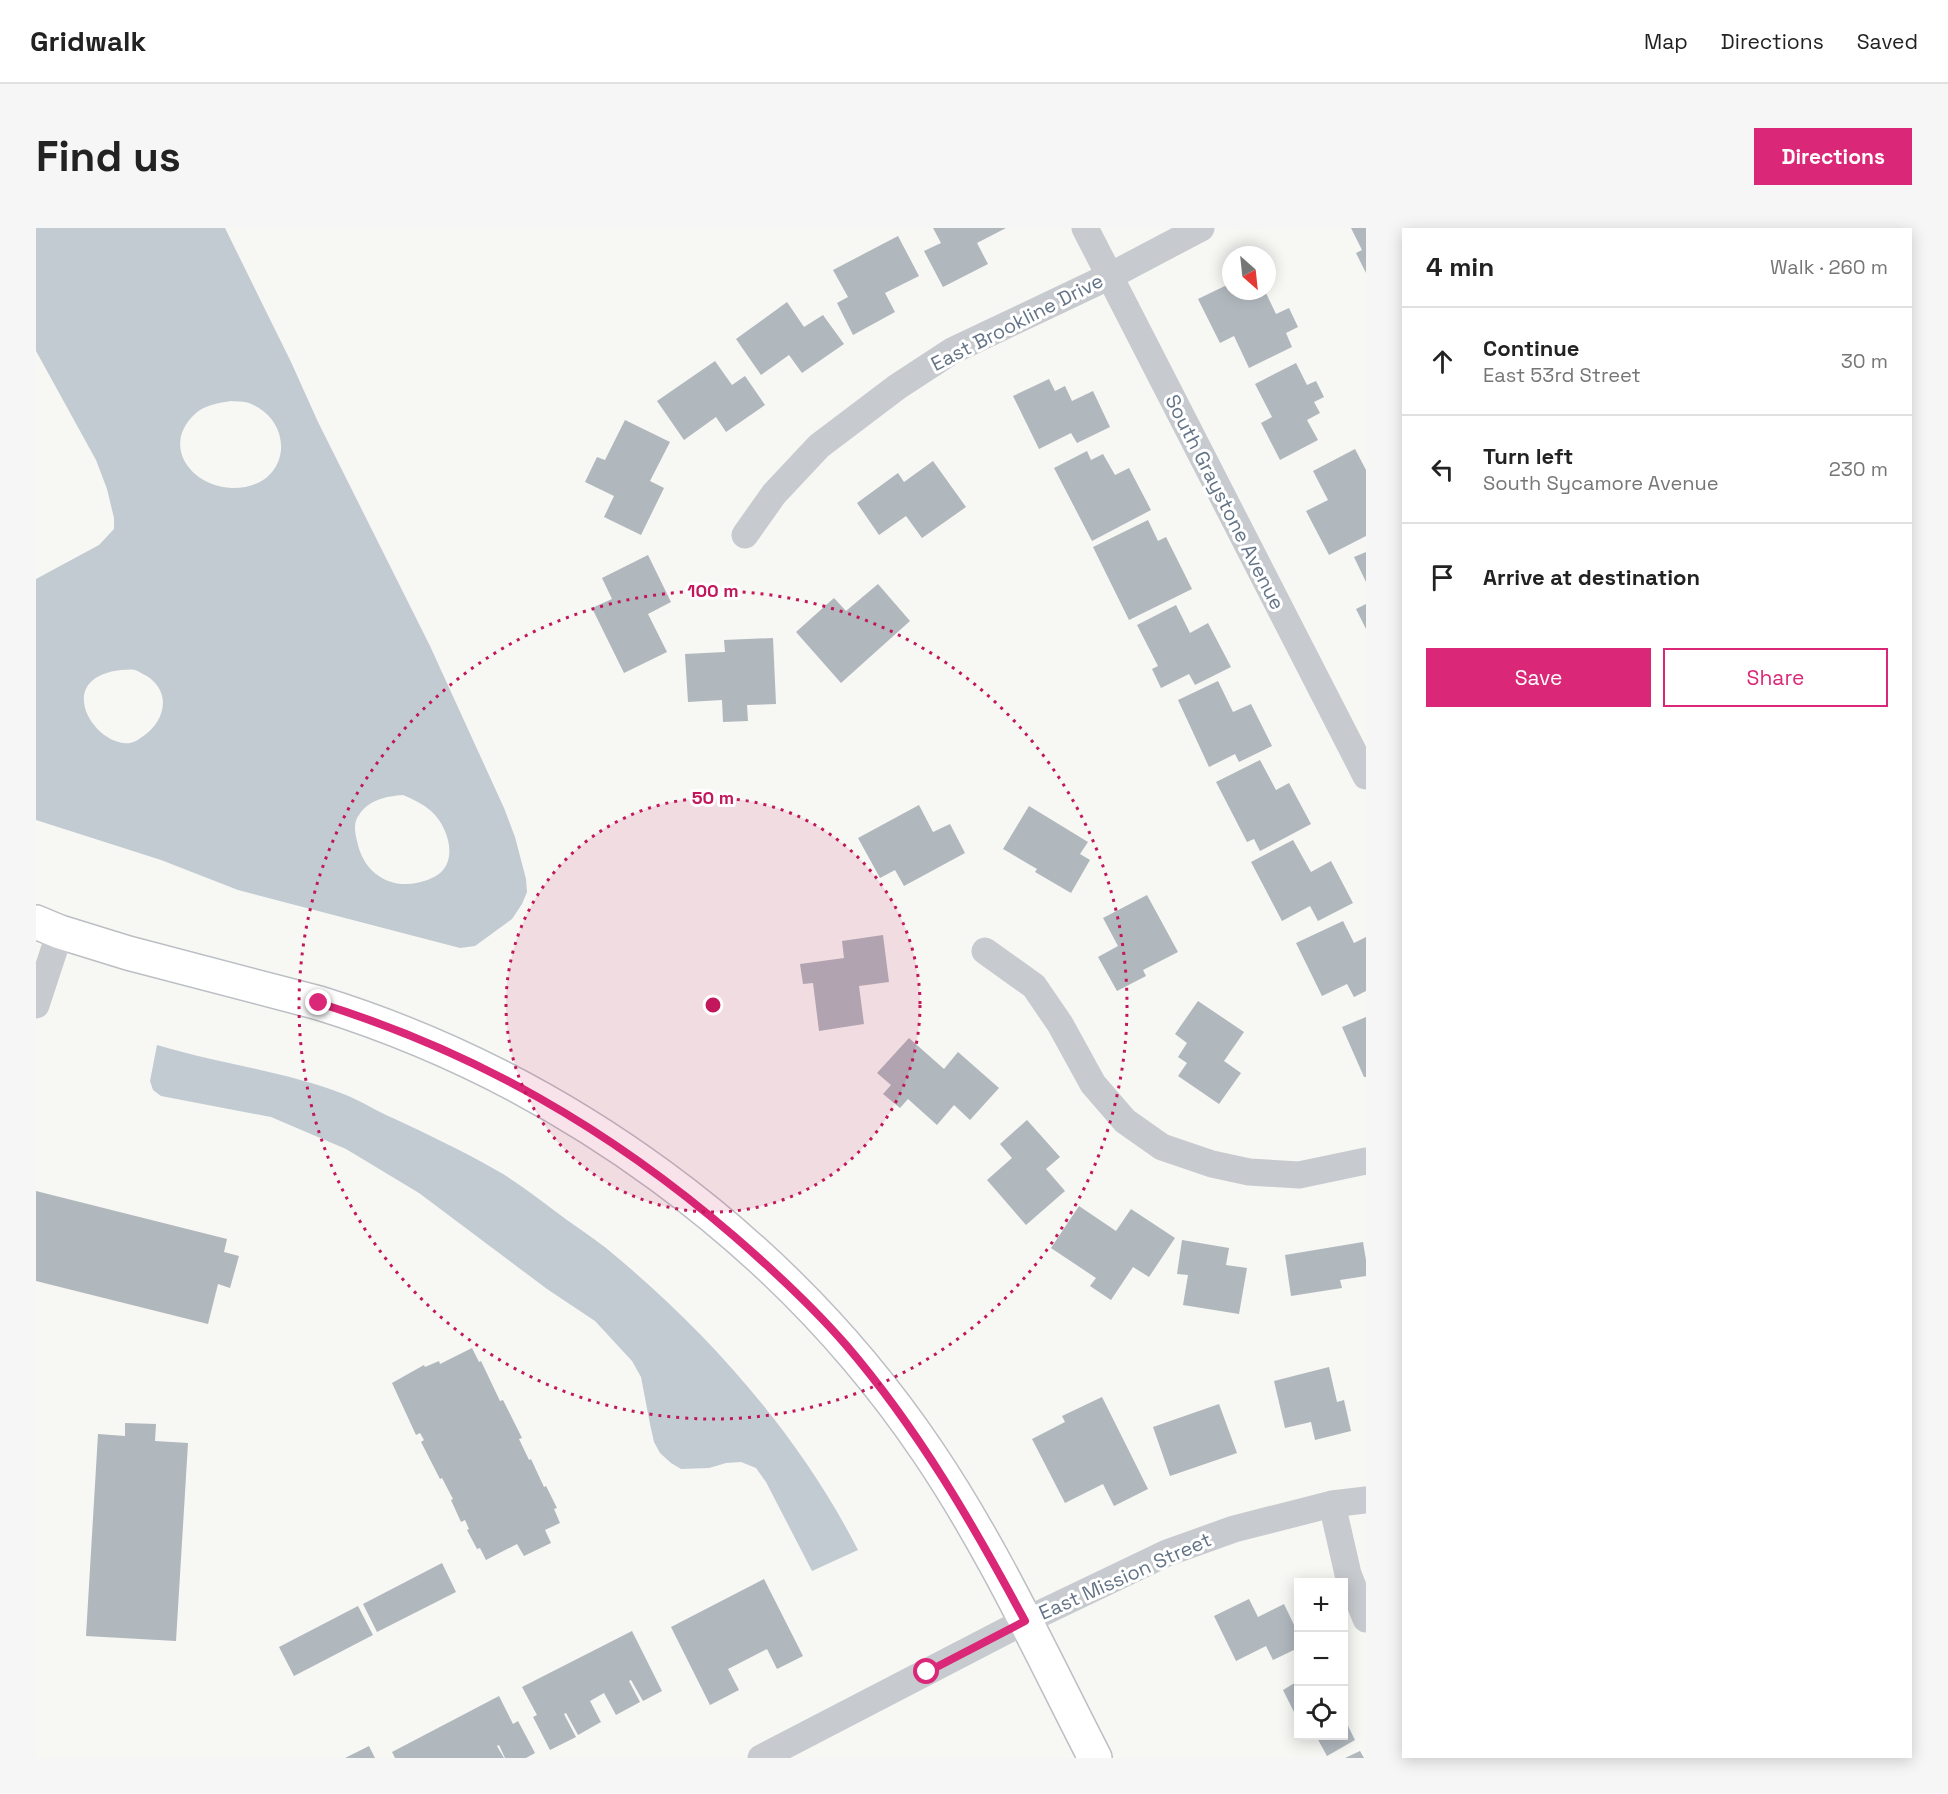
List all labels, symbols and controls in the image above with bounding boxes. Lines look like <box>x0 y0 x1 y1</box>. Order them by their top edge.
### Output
text: Gridwalk <box>30 23 146 59</box>
text: Map <box>1644 28 1688 55</box>
text: Directions <box>1721 28 1824 55</box>
text: Saved <box>1857 28 1918 55</box>
button: Directions <box>1754 128 1912 185</box>
text: Find us <box>36 130 181 183</box>
north arrow <box>1222 246 1276 300</box>
text: 4 min <box>1426 250 1494 284</box>
text: Walk · 260 m <box>1770 254 1888 280</box>
street label: East Brookline Drive <box>926 267 1108 377</box>
text: Continue <box>1483 334 1579 362</box>
icon: ahead <box>1426 345 1459 378</box>
text: 30 m <box>1841 348 1888 374</box>
text: East 53rd Street <box>1483 362 1641 388</box>
street label: South Graystone Avenue <box>1159 390 1291 614</box>
text: Turn left <box>1483 442 1573 470</box>
icon: left <box>1426 453 1459 486</box>
text: 230 m <box>1829 456 1888 482</box>
text: South Sycamore Avenue <box>1483 470 1719 496</box>
icon: arrive <box>1426 561 1459 594</box>
text: Arrive at destination <box>1483 563 1700 591</box>
text: 100 m <box>687 579 739 602</box>
button: Save <box>1426 648 1651 707</box>
button: Share <box>1663 648 1888 707</box>
text: 50 m <box>692 786 734 809</box>
route end <box>305 989 331 1015</box>
centre of rings <box>703 995 723 1015</box>
street label: East Mission Street <box>1035 1526 1215 1626</box>
map controls <box>1294 1578 1348 1740</box>
button: + <box>1294 1578 1348 1632</box>
button: − <box>1294 1632 1348 1686</box>
route start <box>913 1658 939 1684</box>
button: locate <box>1294 1686 1348 1740</box>

